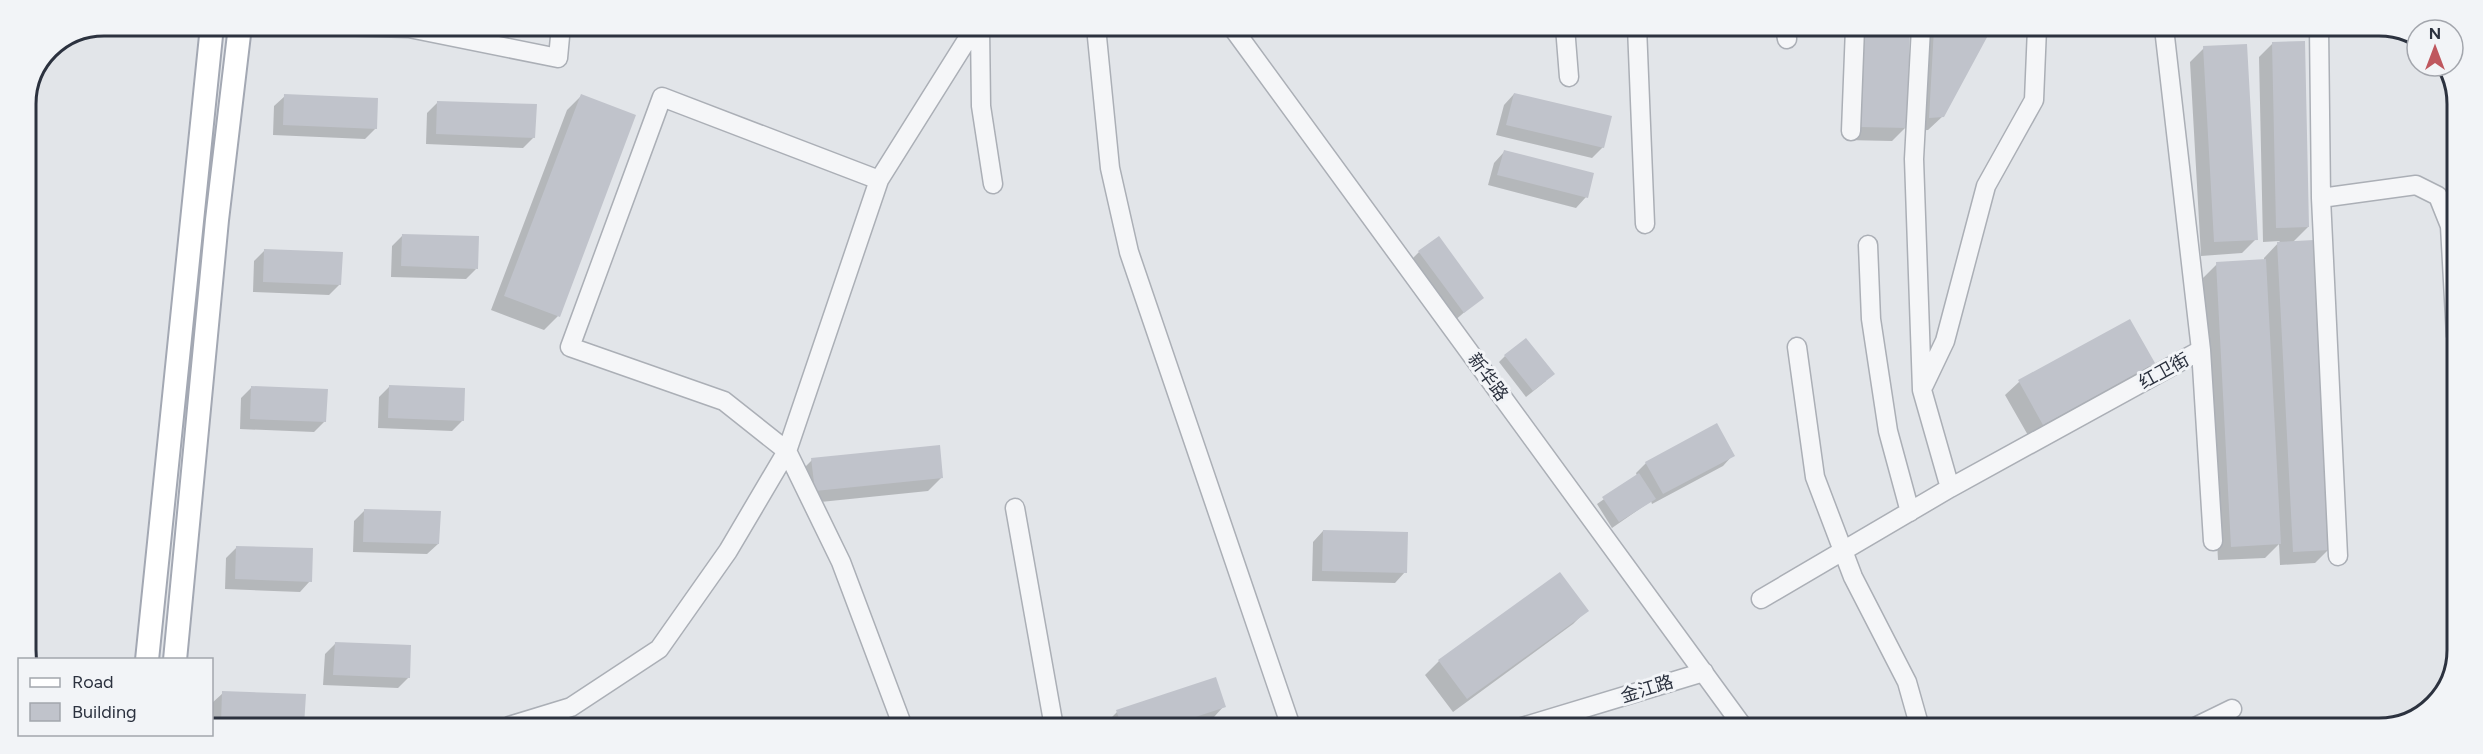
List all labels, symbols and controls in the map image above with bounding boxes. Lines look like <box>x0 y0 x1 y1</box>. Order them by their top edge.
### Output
north arrow <box>2405 18 2465 78</box>
text: N <box>2429 24 2441 43</box>
street label: 红卫街 <box>2135 348 2193 394</box>
street label: 新华路 <box>1463 349 1513 405</box>
legend <box>18 658 213 736</box>
text: Road <box>72 671 113 693</box>
street label: 金江路 <box>1618 671 1676 707</box>
text: Building <box>72 701 137 723</box>

